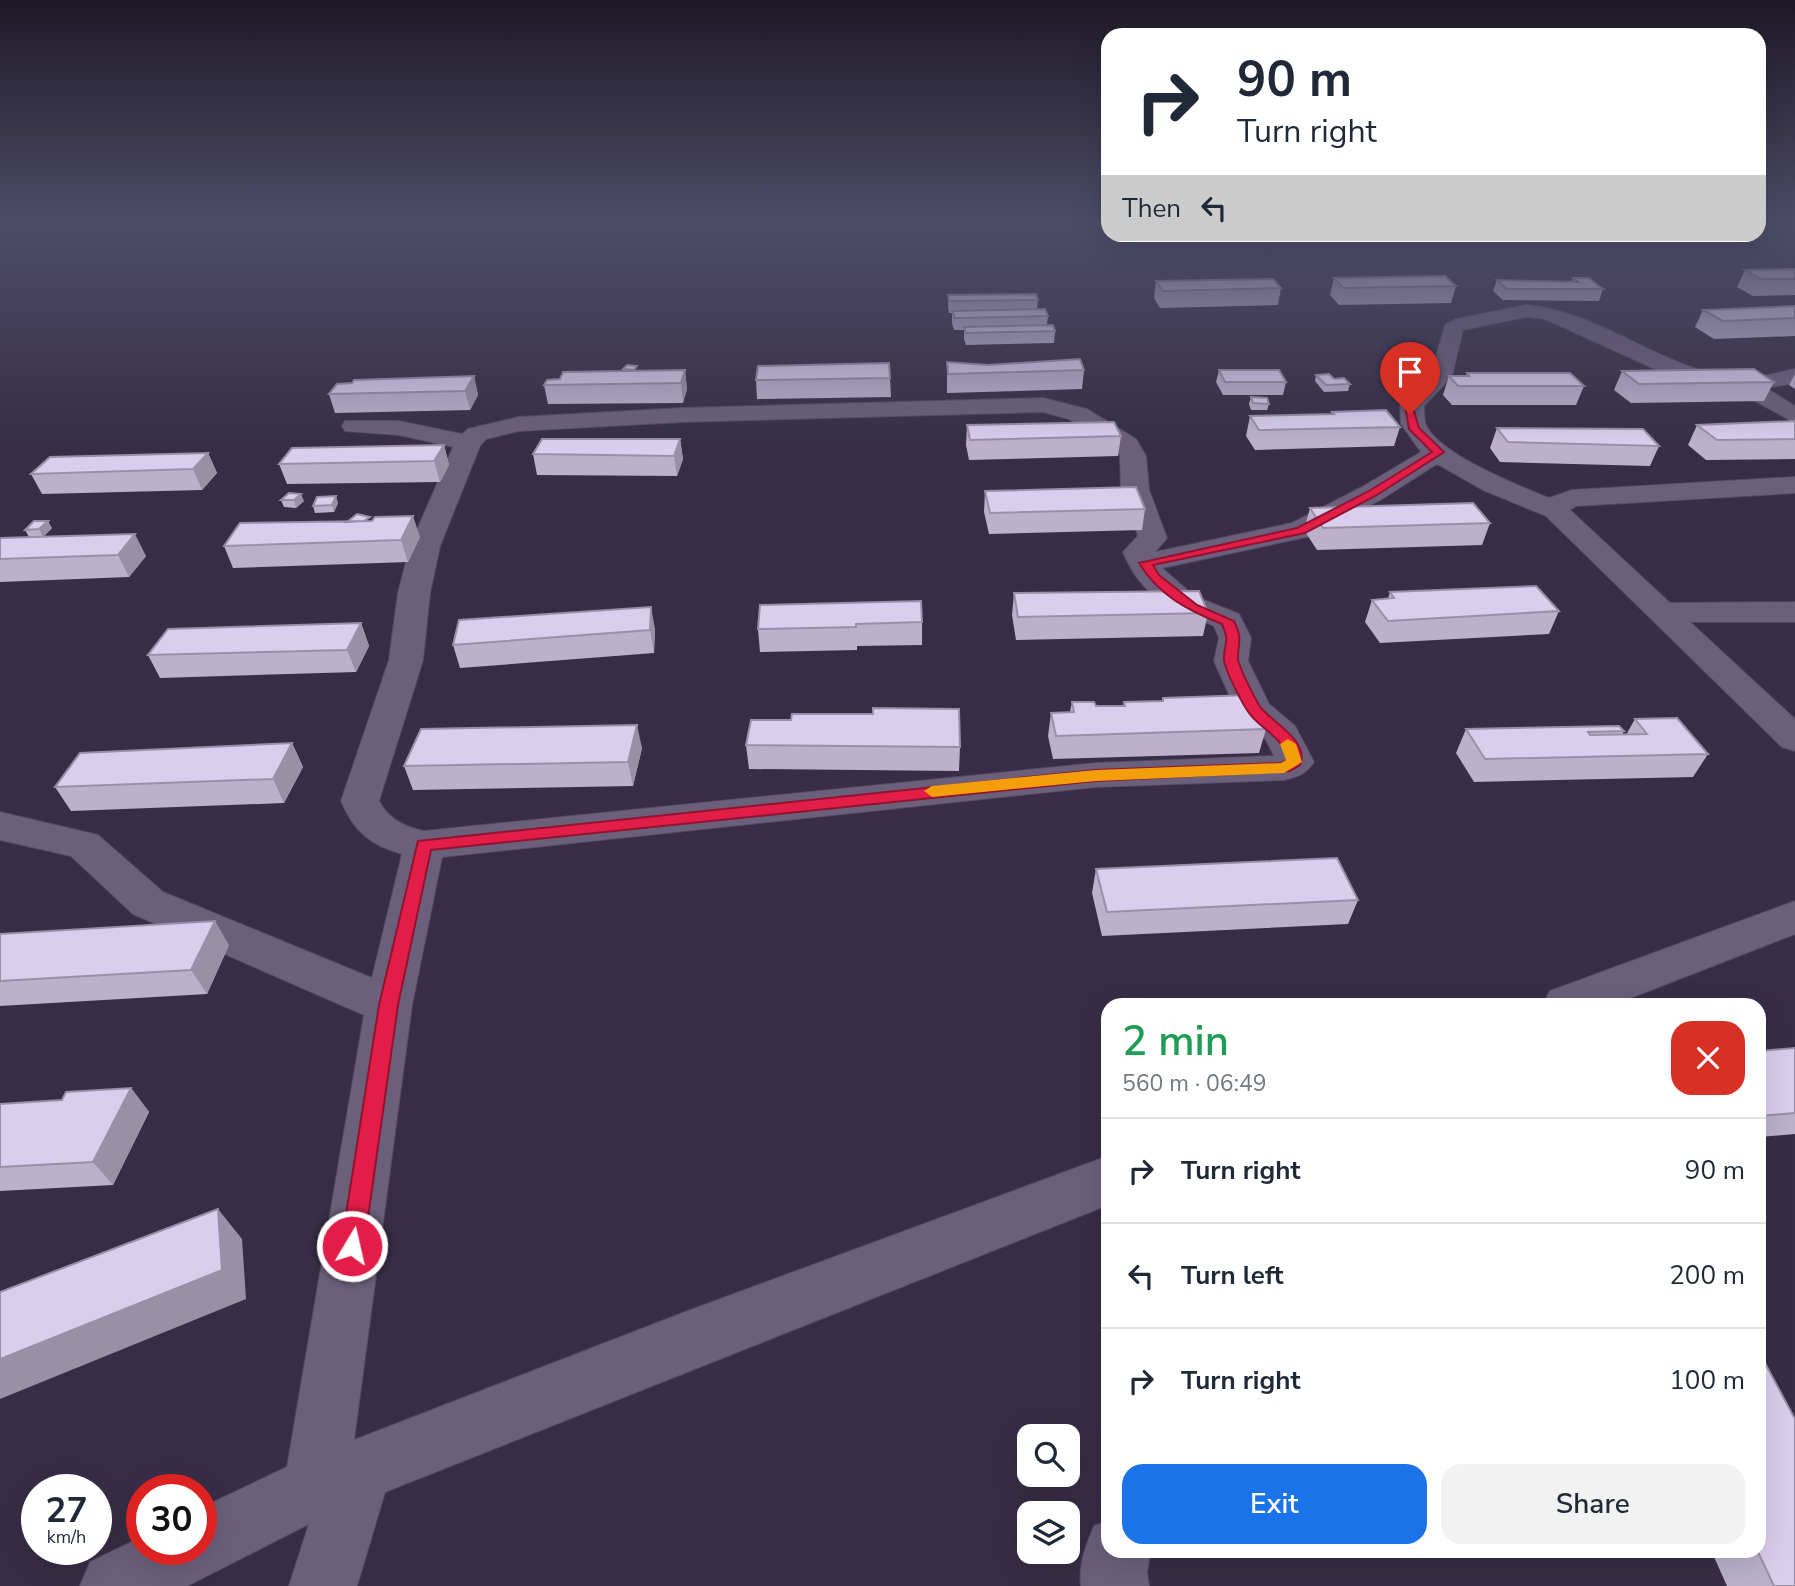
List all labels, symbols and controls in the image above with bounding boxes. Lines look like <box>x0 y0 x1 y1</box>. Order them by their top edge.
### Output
text: 90 m <box>1237 46 1352 113</box>
icon: right <box>1122 56 1213 147</box>
text: Turn right <box>1237 110 1377 153</box>
icon: left <box>1195 189 1233 227</box>
text: Then <box>1122 191 1181 226</box>
pin <box>1380 342 1440 414</box>
icon: arrive <box>1391 353 1429 391</box>
text: 2 min <box>1122 1013 1229 1070</box>
button: close <box>1671 1021 1745 1095</box>
text: 560 m · 06:49 <box>1122 1068 1267 1099</box>
icon: right <box>1122 1152 1160 1190</box>
text: Turn right <box>1181 1153 1300 1188</box>
text: 90 m <box>1685 1153 1745 1188</box>
position arrow <box>315 1209 389 1283</box>
icon: left <box>1122 1257 1160 1295</box>
text: Turn left <box>1181 1258 1284 1293</box>
text: 200 m <box>1669 1258 1745 1293</box>
icon: right <box>1122 1362 1160 1400</box>
text: Turn right <box>1181 1363 1300 1398</box>
text: 100 m <box>1669 1363 1745 1398</box>
map controls <box>1017 1424 1080 1564</box>
button: search <box>1017 1424 1080 1487</box>
button: Exit <box>1122 1464 1427 1544</box>
button: Share <box>1441 1464 1745 1544</box>
speed limit sign: 30 <box>126 1474 217 1565</box>
text: 27 <box>45 1487 88 1534</box>
button: layers <box>1017 1501 1080 1564</box>
text: km/h <box>47 1525 86 1549</box>

